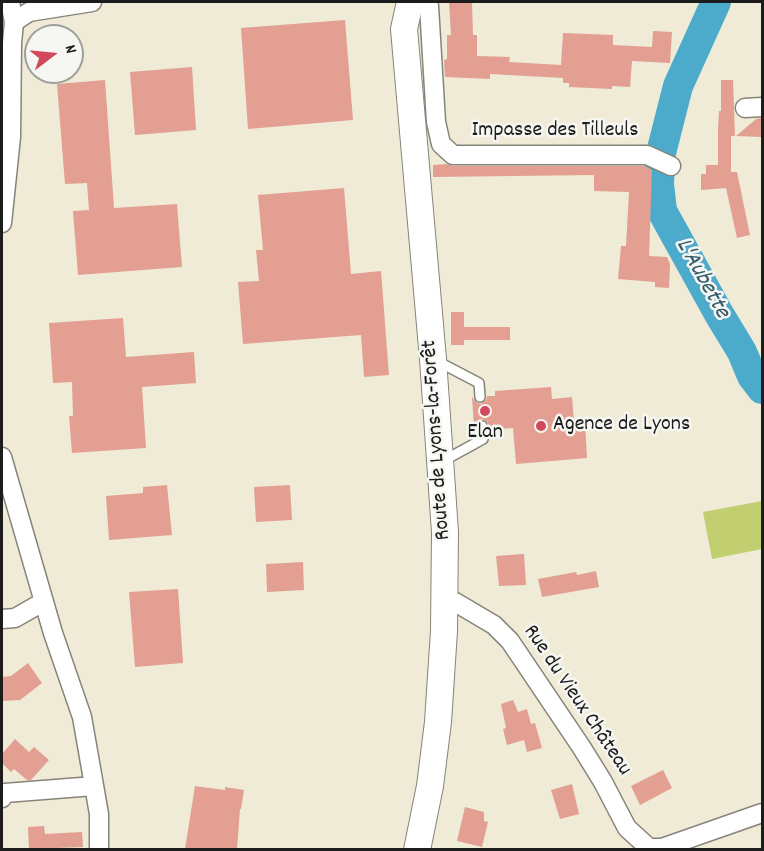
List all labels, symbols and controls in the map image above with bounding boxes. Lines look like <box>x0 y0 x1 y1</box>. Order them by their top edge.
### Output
north arrow <box>24 24 84 84</box>
text: N <box>58 42 82 56</box>
street label: Impasse des Tilleuls <box>472 119 638 145</box>
water label: L'Aubette <box>667 234 735 324</box>
street label: Route de Lyons-la-Forêt <box>418 339 458 541</box>
marker: Elan <box>478 404 492 418</box>
place label: Agence de Lyons <box>553 413 690 439</box>
marker: Agence de Lyons <box>534 419 548 433</box>
place label: Elan <box>467 421 503 447</box>
street label: Rue du Vieux Château <box>516 621 636 781</box>

